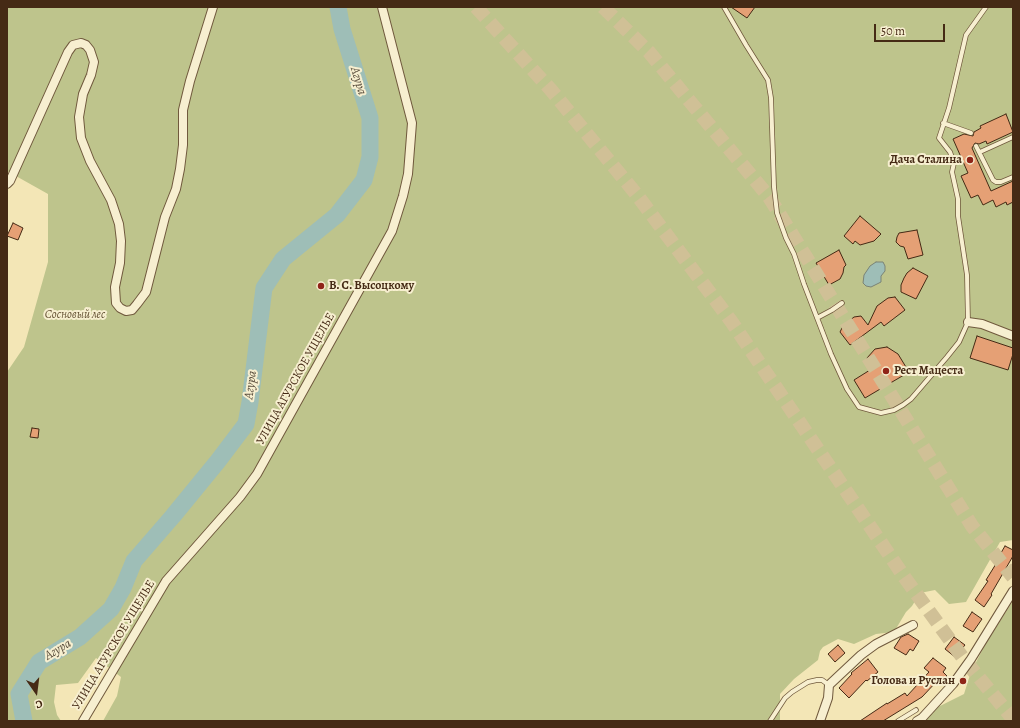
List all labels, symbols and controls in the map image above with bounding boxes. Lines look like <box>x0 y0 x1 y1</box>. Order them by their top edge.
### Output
scale bar <box>876 16 947 42</box>
text: 50 m <box>881 23 905 39</box>
water label: Агура <box>346 65 370 97</box>
place label: Дача Сталина <box>890 153 962 167</box>
marker: Дача Сталина <box>965 155 975 165</box>
place label: В. С. Высоцкому <box>329 279 414 293</box>
marker: В. С. Высоцкому <box>316 281 326 291</box>
park label: Сосновый лес <box>45 308 105 322</box>
street label: УЛИЦА АГУРСКОЕ УЩЕЛЬЕ <box>254 311 338 447</box>
place label: Рест Мацеста <box>894 364 963 378</box>
marker: Рест Мацеста <box>881 366 891 376</box>
water label: Агура <box>241 370 261 400</box>
street label: УЛИЦА АГУРСКОЕ УЩЕЛЬЕ <box>70 578 158 712</box>
water label: Агура <box>42 636 74 664</box>
north arrow <box>16 672 56 712</box>
place label: Голова и Руслан <box>871 674 955 688</box>
marker: Голова и Руслан <box>958 676 968 686</box>
text: С <box>34 696 44 712</box>

